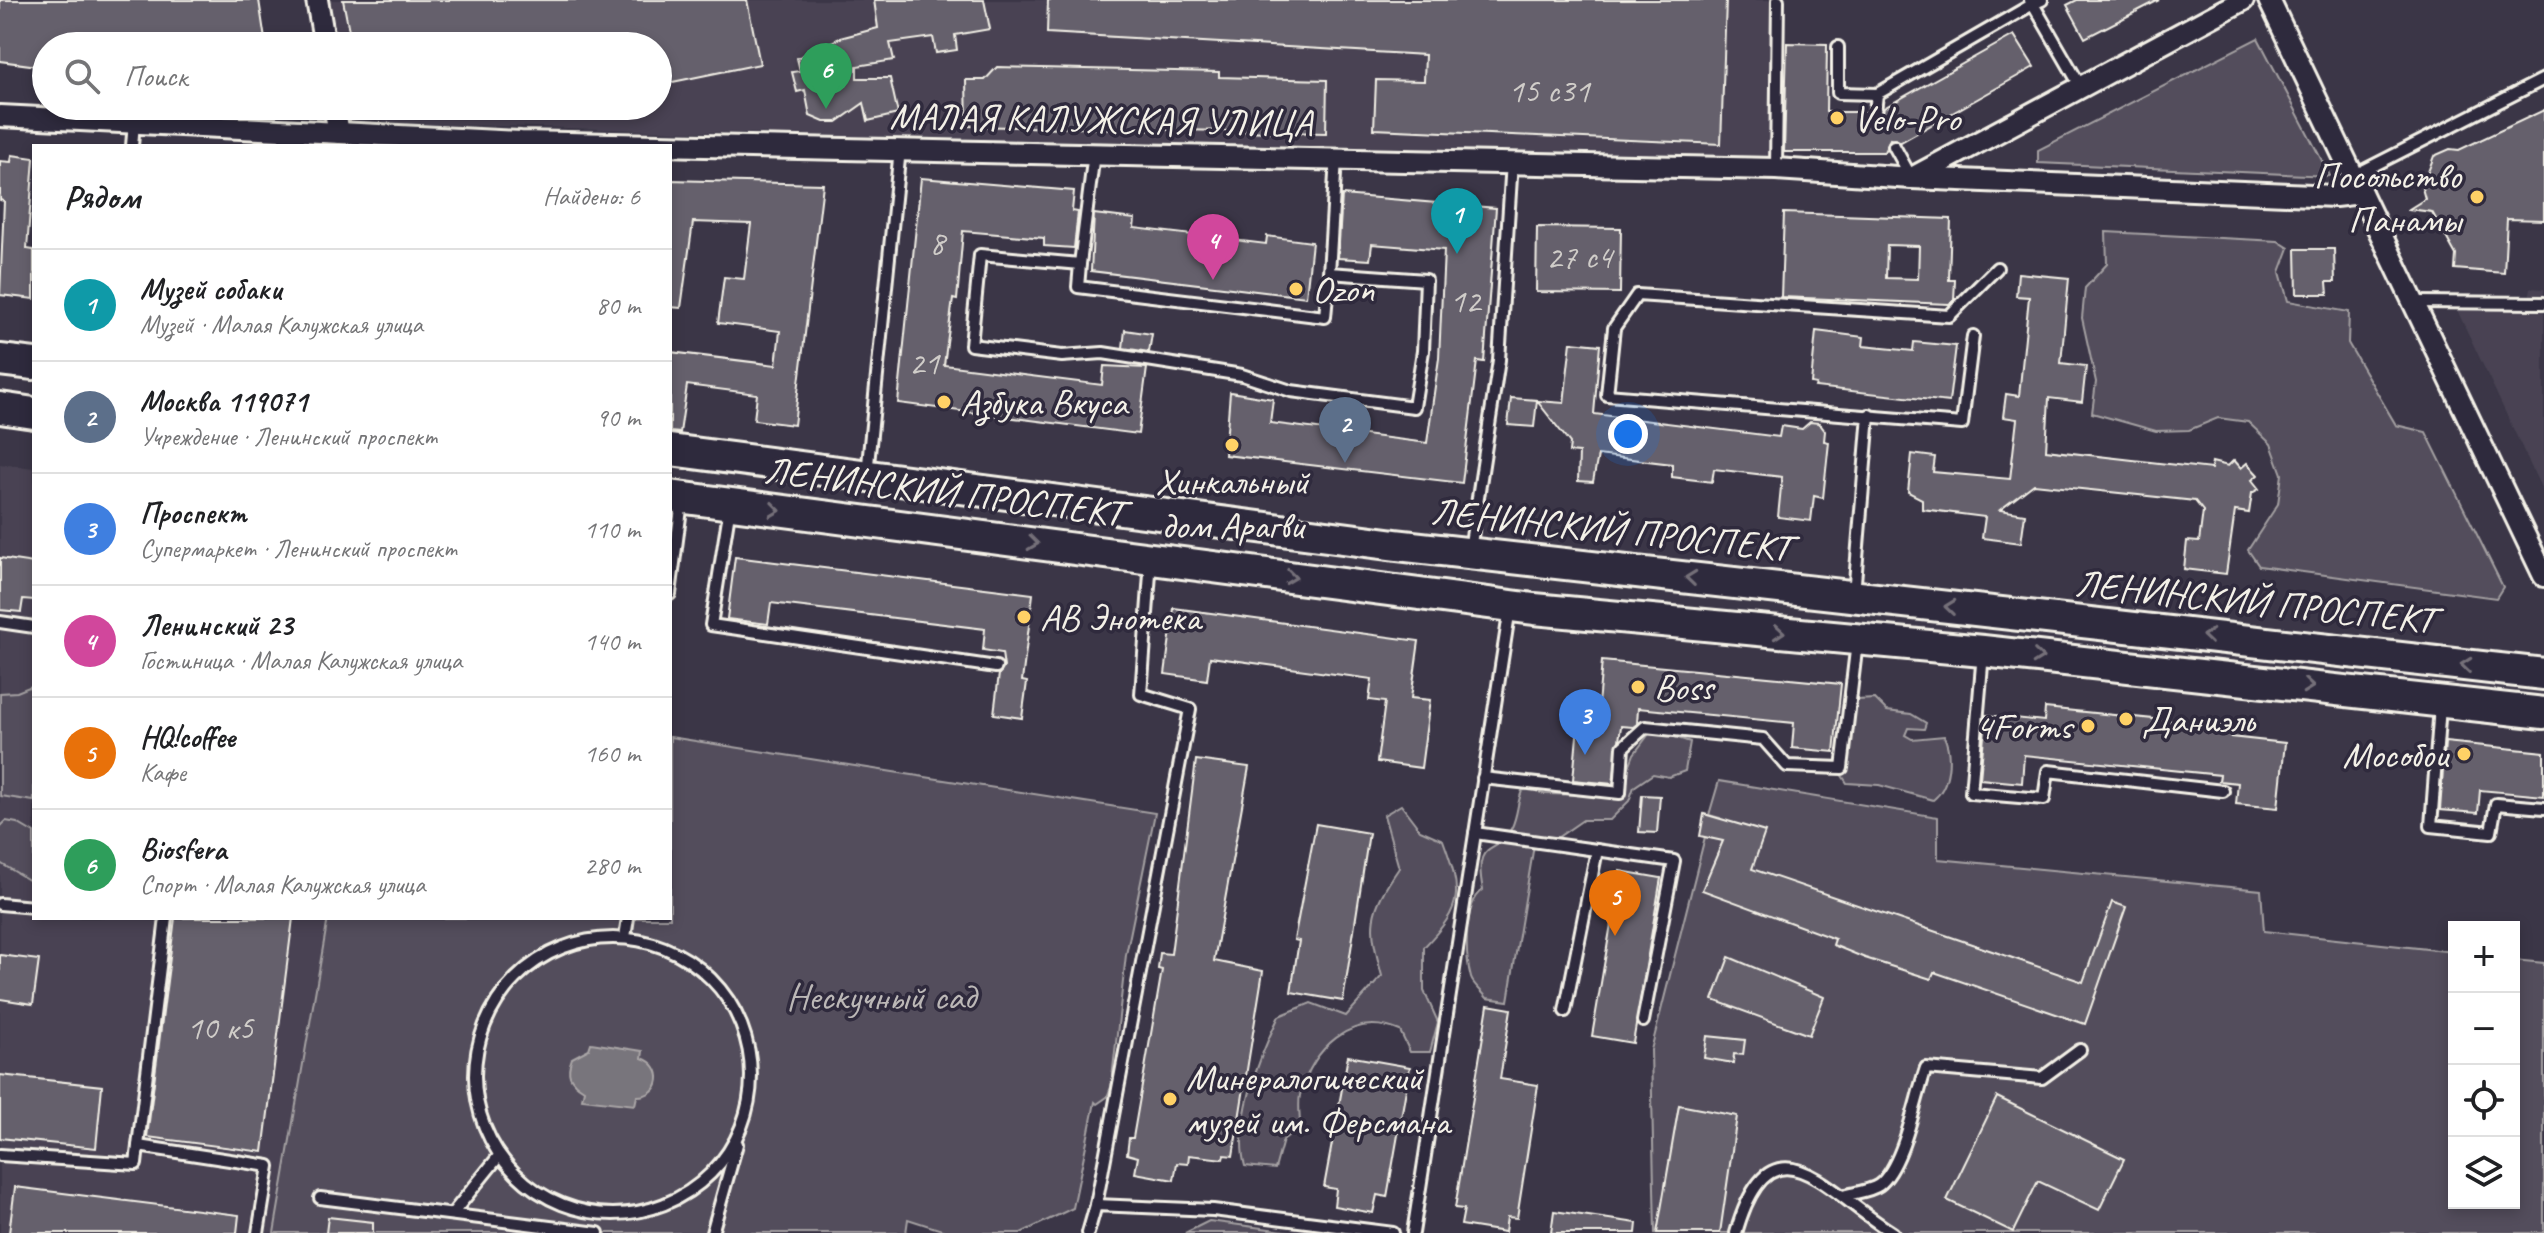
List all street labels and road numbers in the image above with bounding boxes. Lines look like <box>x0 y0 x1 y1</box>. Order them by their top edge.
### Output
street label: МАЛАЯ КАЛУЖСКАЯ УЛИЦА <box>889 92 1315 147</box>
street label: ЛЕНИНСКИЙ ПРОСПЕКТ <box>762 446 1135 538</box>
street label: ЛЕНИНСКИЙ ПРОСПЕКТ <box>1429 487 1802 573</box>
street label: ЛЕНИНСКИЙ ПРОСПЕКТ <box>2073 559 2446 645</box>

